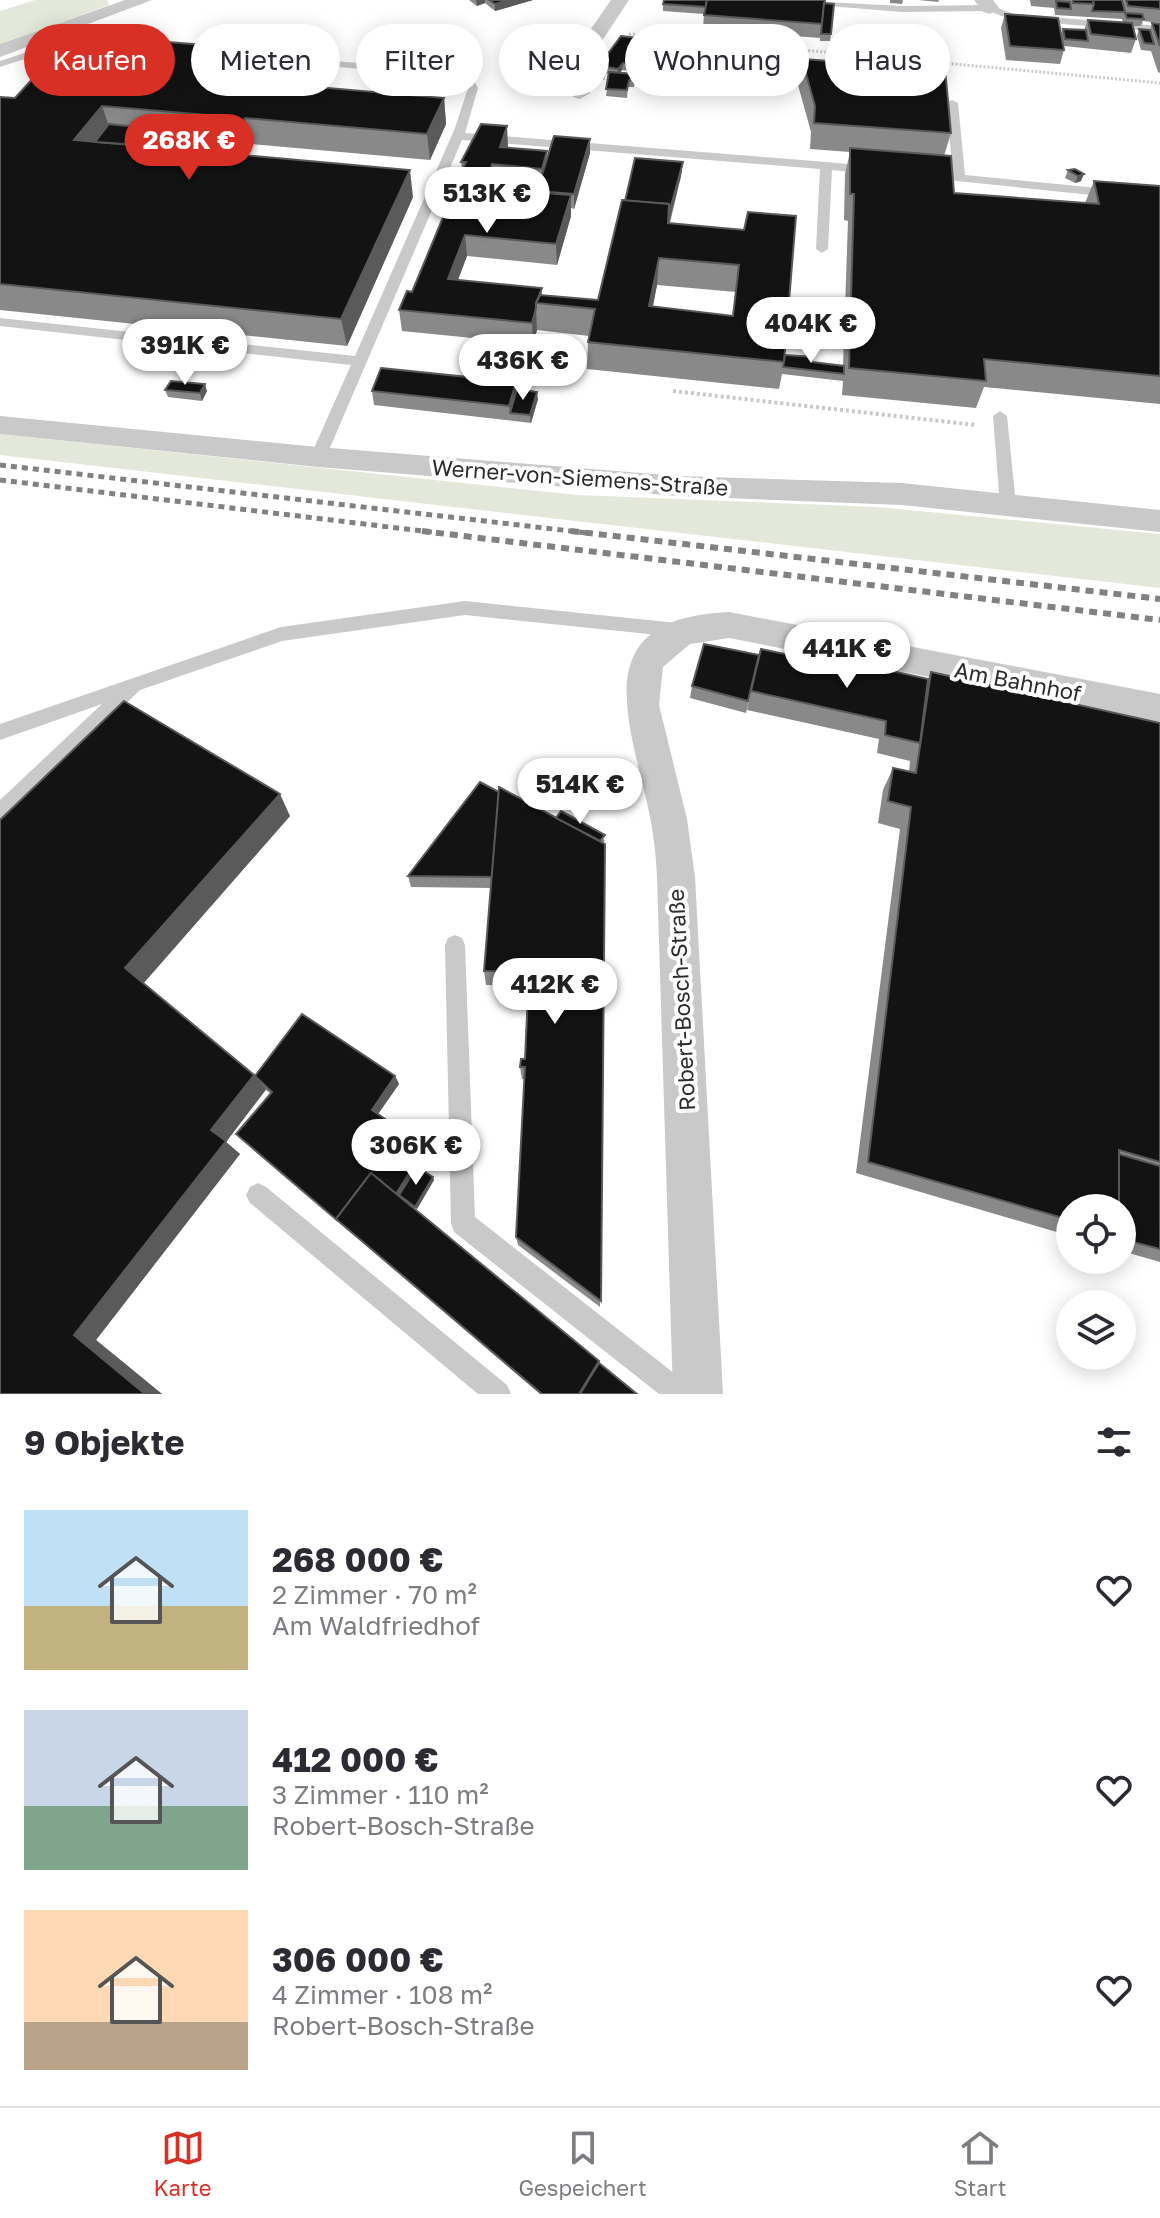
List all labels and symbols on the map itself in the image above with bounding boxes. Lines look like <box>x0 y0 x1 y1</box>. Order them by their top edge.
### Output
pin: 268K € <box>124 114 254 182</box>
pin: 513K € <box>422 167 552 235</box>
pin: 404K € <box>746 297 876 365</box>
pin: 391K € <box>120 319 250 387</box>
pin: 436K € <box>458 334 588 402</box>
street label: Werner-von-Siemens-Straße <box>431 453 729 501</box>
pin: 441K € <box>782 622 912 690</box>
street label: Am Bahnhof <box>952 655 1084 707</box>
pin: 514K € <box>515 758 645 826</box>
street label: Robert-Bosch-Straße <box>662 888 700 1112</box>
pin: 412K € <box>490 958 620 1026</box>
pin: 306K € <box>351 1119 481 1187</box>

